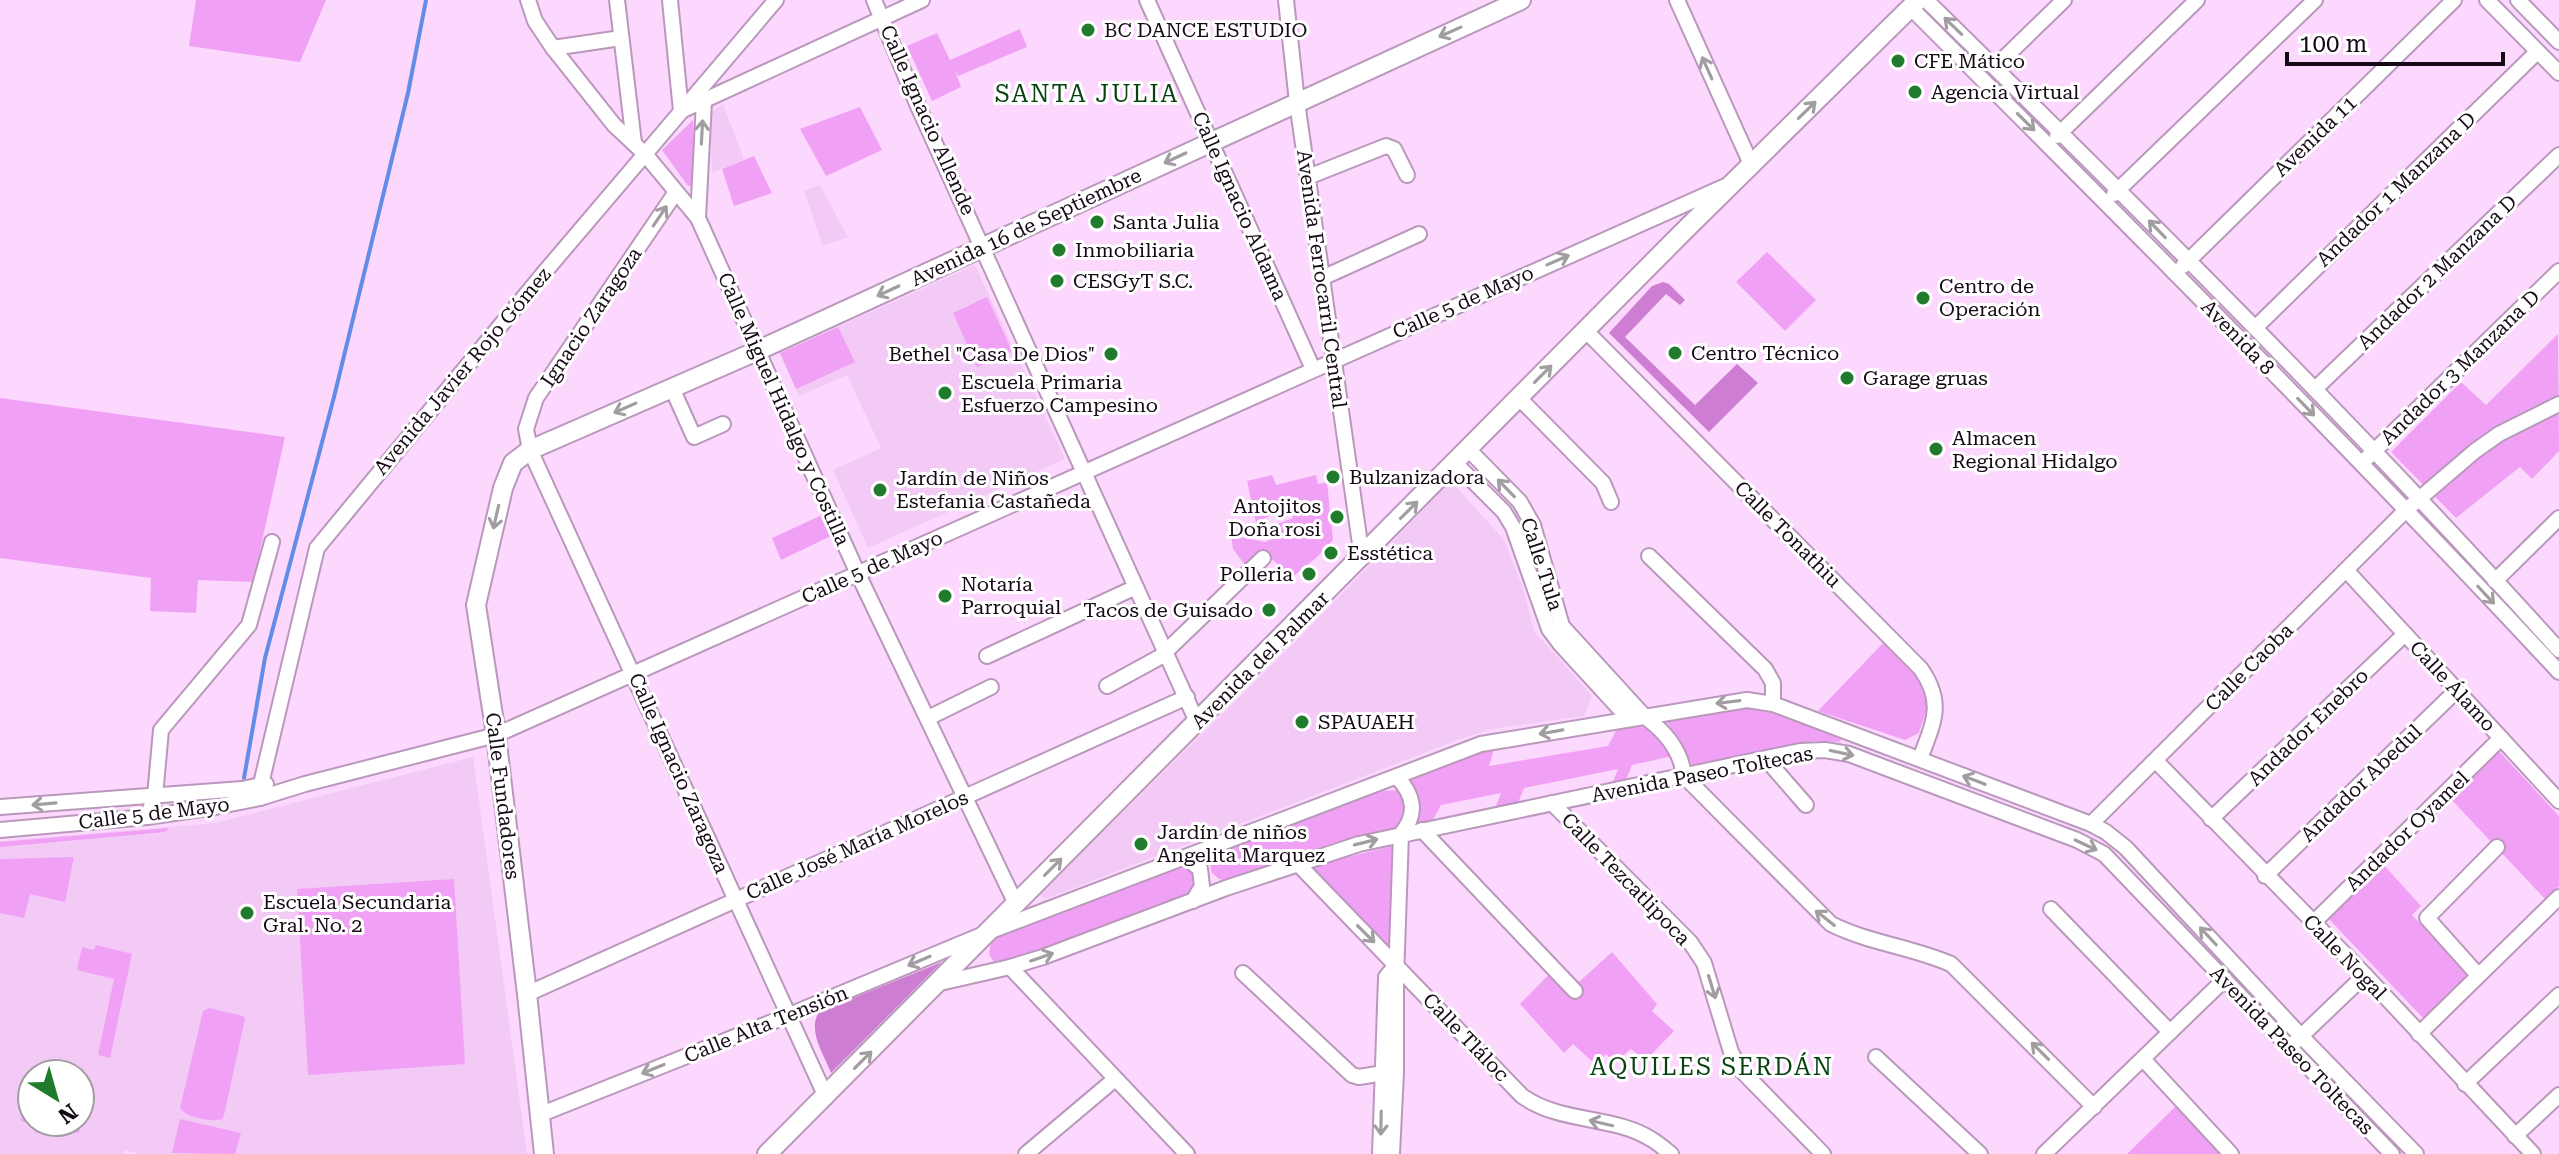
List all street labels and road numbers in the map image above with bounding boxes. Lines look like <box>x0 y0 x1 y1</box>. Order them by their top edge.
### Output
street label: Calle Ignacio Allende <box>875 21 981 219</box>
street label: Avenida 11 <box>2269 91 2361 181</box>
street label: Andador 1 Manzana D <box>2311 107 2481 271</box>
street label: Calle Ignacio Aldama <box>1188 108 1293 304</box>
street label: Avenida Ferrocarril Central <box>1292 148 1352 410</box>
street label: Avenida 16 de Septiembre <box>907 163 1145 291</box>
street label: Andador 2 Manzana D <box>2352 190 2522 354</box>
street label: Ignacio Zaragoza <box>535 243 647 391</box>
street label: Calle 5 de Mayo <box>1389 260 1537 344</box>
street label: Avenida Javier Rojo Gómez <box>368 263 556 479</box>
street label: Calle Miguel Hidalgo y Costilla <box>713 269 855 549</box>
street label: Andador 3 Manzana D <box>2375 285 2545 449</box>
street label: Avenida 8 <box>2196 295 2280 379</box>
street label: Calle Tonathiu <box>1730 476 1847 593</box>
street label: Calle Tula <box>1516 515 1568 614</box>
street label: Calle 5 de Mayo <box>798 525 946 609</box>
street label: Avenida del Palmar <box>1186 586 1334 734</box>
street label: Calle Caoba <box>2200 618 2298 716</box>
street label: Calle Álamo <box>2405 636 2501 736</box>
street label: Andador Enebro <box>2243 663 2373 791</box>
street label: Calle Ignacio Zaragoza <box>624 669 734 877</box>
street label: Calle Fundadores <box>481 711 525 881</box>
street label: Andador Abedul <box>2296 719 2426 847</box>
street label: Avenida Paseo Toltecas <box>1589 741 1815 807</box>
street label: Andador Oyamel <box>2340 766 2474 896</box>
street label: Calle José María Morelos <box>742 785 972 905</box>
street label: Calle 5 de Mayo <box>77 792 231 834</box>
street label: Calle Tezcatlipoca <box>1557 808 1696 950</box>
street label: Calle Nogal <box>2298 909 2392 1005</box>
street label: Avenida Paseo Toltecas <box>2205 961 2379 1139</box>
street label: Calle Alta Tensión <box>681 980 851 1068</box>
street label: Calle Tláloc <box>1418 988 1514 1086</box>

